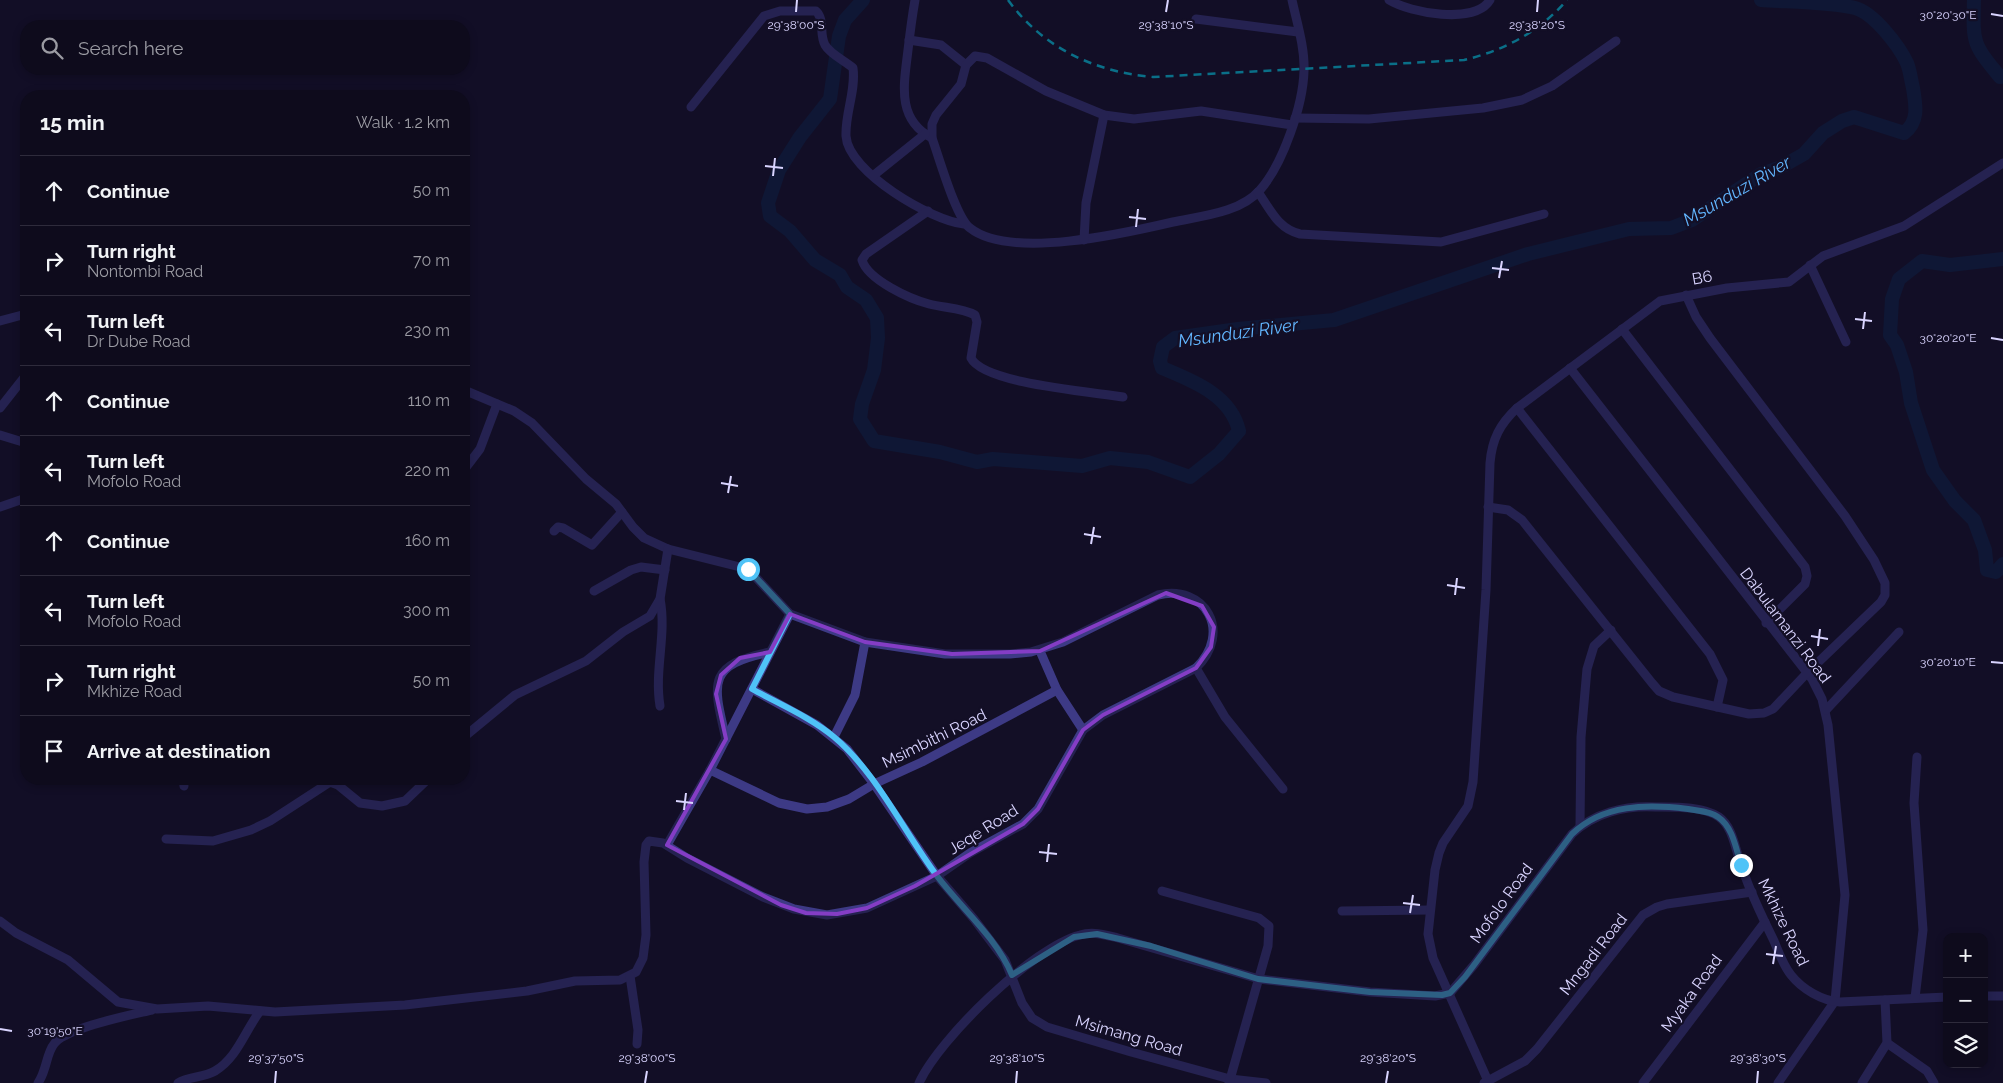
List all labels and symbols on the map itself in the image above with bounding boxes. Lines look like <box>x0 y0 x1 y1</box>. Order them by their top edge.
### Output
text: 30°20'30"E <box>1919 8 1977 22</box>
text: 29°38'00"S <box>767 18 825 32</box>
text: 29°38'10"S <box>1139 18 1193 32</box>
text: 29°38'20"S <box>1509 18 1565 32</box>
water label: Msunduzi River <box>1679 151 1795 230</box>
street label: B6 <box>1690 266 1714 289</box>
water label: Msunduzi River <box>1177 314 1300 351</box>
text: 30°20'20"E <box>1920 331 1976 345</box>
route start <box>737 558 760 581</box>
street label: Dabulamanzi Road <box>1736 564 1835 687</box>
text: 30°20'10"E <box>1920 655 1976 669</box>
street label: Msimbithi Road <box>879 705 990 772</box>
street label: Jeqe Road <box>945 800 1022 858</box>
route end <box>1730 854 1753 877</box>
street label: Mofolo Road <box>1466 860 1537 947</box>
street label: Mkhize Road <box>1754 875 1813 969</box>
street label: Mngadi Road <box>1556 910 1631 999</box>
street label: Myaka Road <box>1657 951 1726 1036</box>
street label: Msimang Road <box>1073 1011 1185 1060</box>
text: 30°19'50"E <box>27 1024 83 1038</box>
text: 29°37'50"S <box>248 1051 304 1065</box>
text: 29°38'00"S <box>618 1051 676 1065</box>
text: 29°38'10"S <box>990 1051 1044 1065</box>
text: 29°38'20"S <box>1360 1051 1416 1065</box>
text: 29°38'30"S <box>1730 1051 1786 1065</box>

